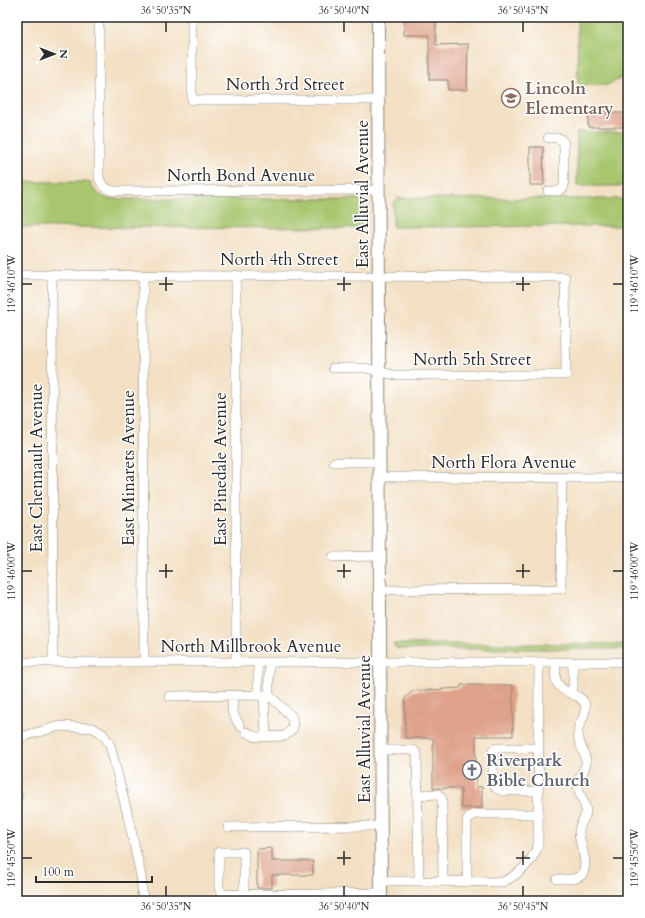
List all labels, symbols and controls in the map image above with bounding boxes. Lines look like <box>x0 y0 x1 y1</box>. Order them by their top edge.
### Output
text: 36°50'35"N <box>141 4 192 18</box>
text: 36°50'40"N <box>319 4 370 18</box>
text: 36°50'45"N <box>498 4 549 18</box>
north arrow <box>34 34 74 74</box>
text: N <box>56 49 71 59</box>
street label: North 3rd Street <box>226 73 345 96</box>
place label: Lincoln Elementary <box>525 77 614 120</box>
school or university icon: Lincoln Elementary <box>500 87 522 109</box>
street label: East Alluvial Avenue <box>351 120 374 268</box>
street label: North Bond Avenue <box>167 164 315 187</box>
street label: North 4th Street <box>220 248 339 271</box>
text: 119°46'10"W <box>5 254 19 313</box>
text: 119°46'10"W <box>628 254 642 313</box>
street label: North 5th Street <box>413 348 532 371</box>
street label: East Chennault Avenue <box>25 384 48 552</box>
street label: East Minarets Avenue <box>117 390 140 546</box>
street label: East Pinedale Avenue <box>209 392 232 546</box>
street label: North Flora Avenue <box>431 451 577 474</box>
text: 119°46'00"W <box>5 541 19 600</box>
text: 119°46'00"W <box>628 541 642 600</box>
street label: North Millbrook Avenue <box>160 635 342 658</box>
street label: East Alluvial Avenue <box>353 655 376 803</box>
place label: Riverpark Bible Church <box>486 749 590 792</box>
church icon: Riverpark Bible Church <box>461 759 483 781</box>
text: 119°45'50"W <box>5 828 19 887</box>
text: 119°45'50"W <box>628 828 642 887</box>
scale bar <box>36 858 152 884</box>
text: 100 m <box>42 864 75 880</box>
text: 36°50'35"N <box>141 900 192 914</box>
text: 36°50'40"N <box>319 900 370 914</box>
text: 36°50'45"N <box>498 900 549 914</box>

